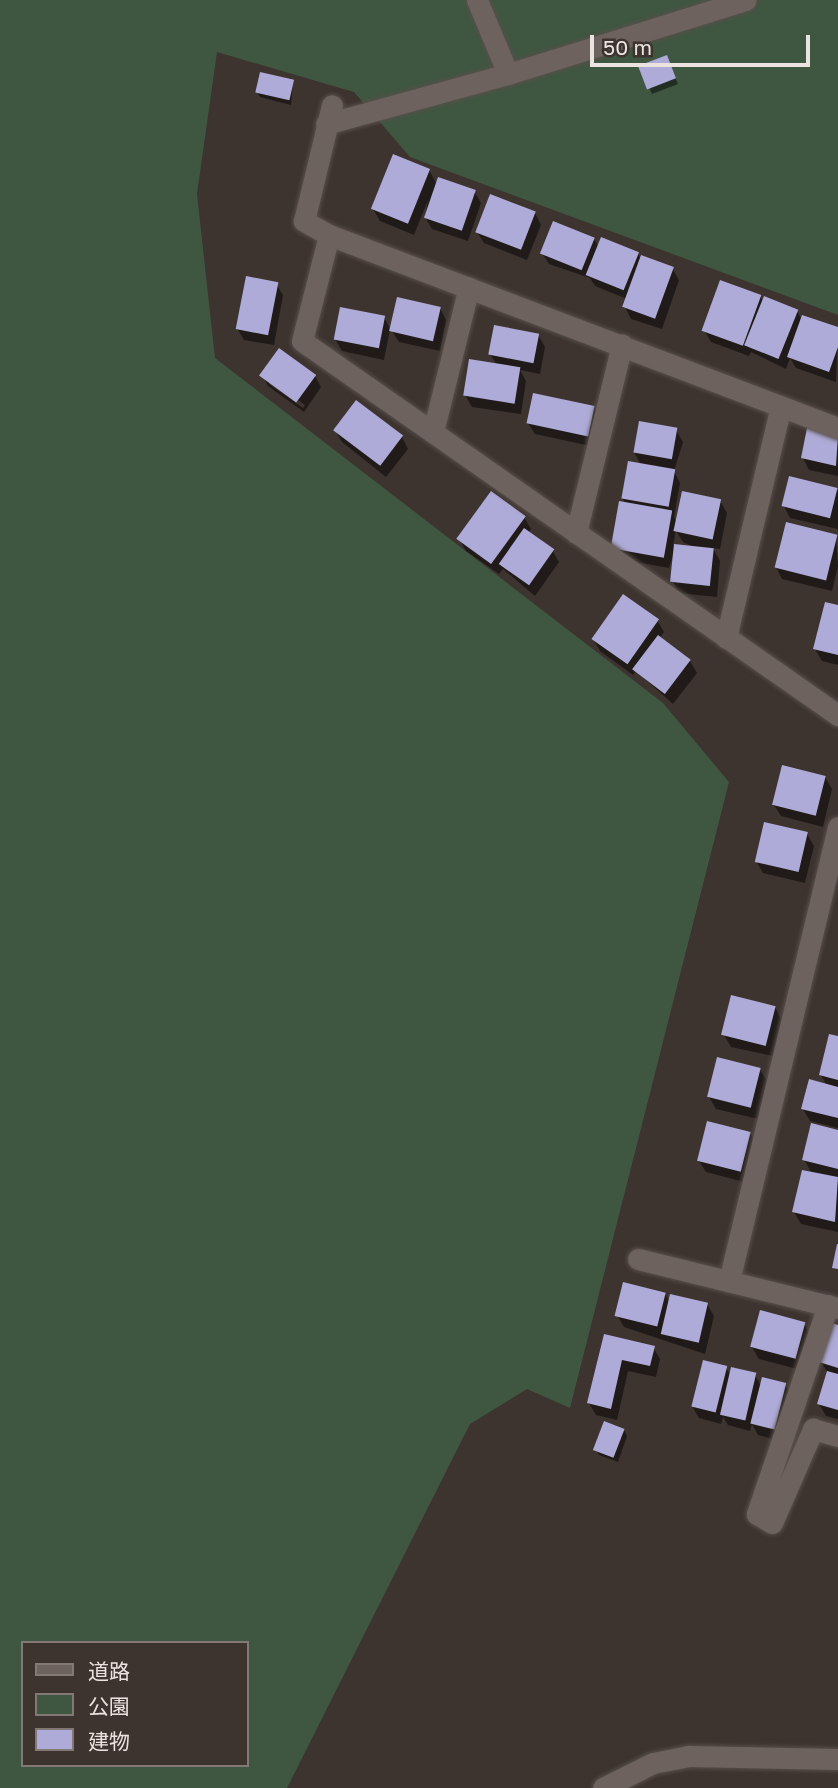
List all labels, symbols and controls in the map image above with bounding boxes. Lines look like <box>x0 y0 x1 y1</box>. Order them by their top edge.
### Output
scale bar <box>593 21 814 65</box>
text: 50 m <box>603 34 652 60</box>
legend <box>21 1641 248 1767</box>
text: 道路 <box>88 1658 130 1684</box>
text: 公園 <box>88 1693 130 1719</box>
text: 建物 <box>88 1728 130 1754</box>

